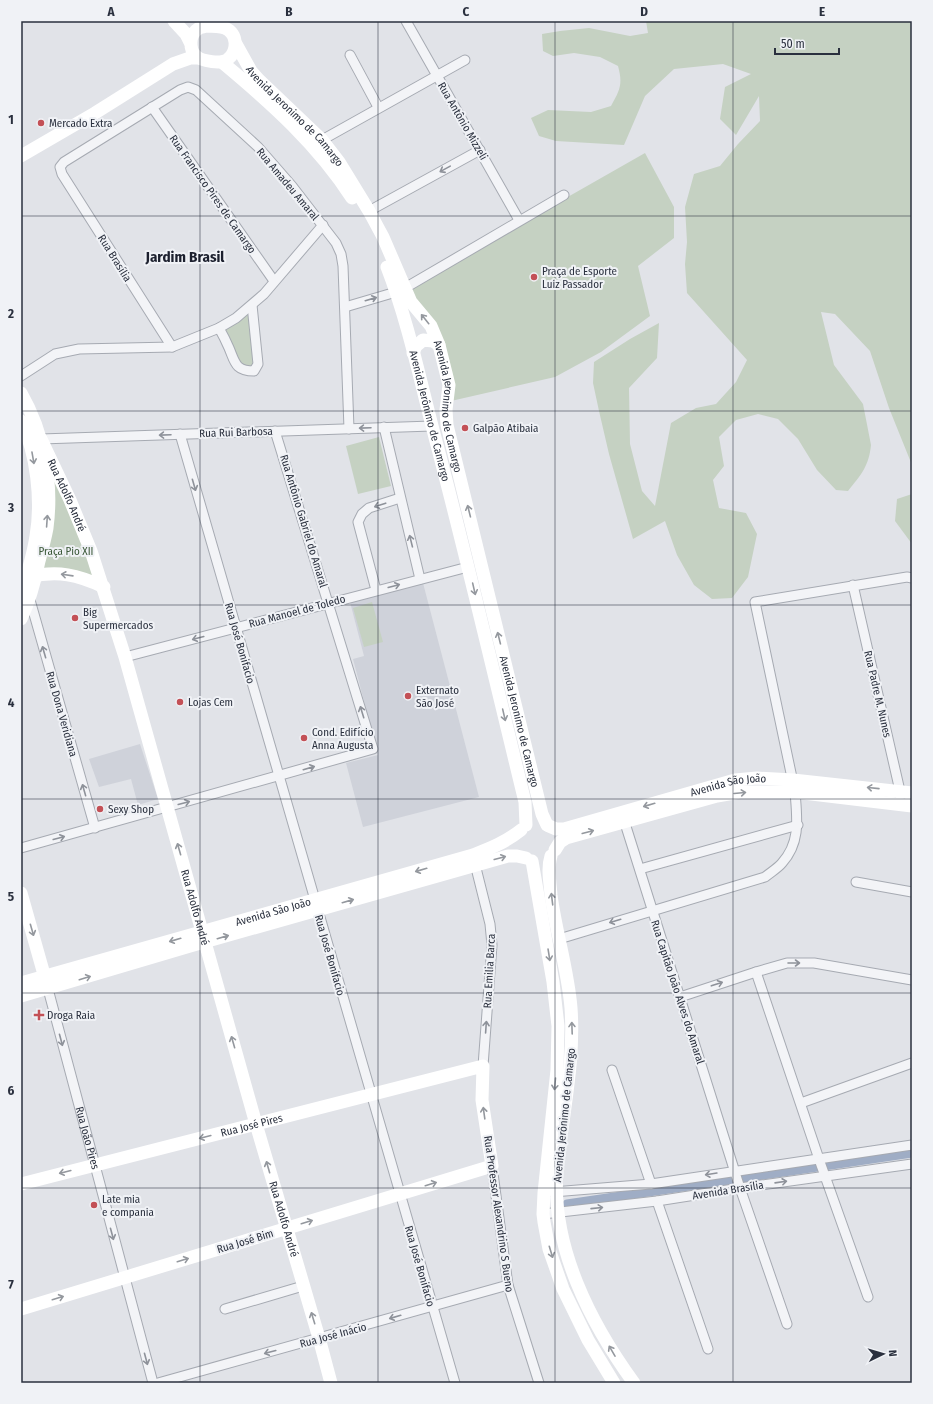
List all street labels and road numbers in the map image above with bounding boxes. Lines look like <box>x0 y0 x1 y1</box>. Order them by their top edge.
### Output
street label: Avenida Jeronimo de Camargo <box>243 64 346 169</box>
street label: Rua Antônio Mizzeli <box>435 80 490 163</box>
street label: Rua Francisco Pires de Camargo <box>167 132 259 256</box>
street label: Rua Amadeu Amaral <box>254 146 322 223</box>
street label: Rua Brasília <box>95 232 134 284</box>
street label: Avenida Jeronimo de Camargo <box>431 338 464 474</box>
street label: Avenida Jerônimo de Camargo <box>406 349 452 483</box>
street label: Rua Rui Barbosa <box>199 425 273 440</box>
street label: Rua Antônio Gabriel do Amaral <box>277 453 330 589</box>
street label: Rua Adolfo André <box>44 457 88 534</box>
street label: Rua Manoel de Toledo <box>247 592 347 631</box>
street label: Rua José Bonifacio <box>222 601 257 685</box>
street label: Rua Padre M. Nunes <box>861 649 894 739</box>
street label: Avenida Jeronimo de Camargo <box>497 655 541 789</box>
street label: Rua Dona Veridiana <box>43 670 80 758</box>
street label: Avenida São João <box>689 772 767 799</box>
street label: Rua Adolfo André <box>178 868 212 947</box>
street label: Avenida São João <box>234 895 313 929</box>
street label: Rua José Bonifacio <box>312 913 347 997</box>
street label: Rua Capitão João Alves do Amaral <box>648 918 707 1066</box>
street label: Rua Emilia Barca <box>481 933 498 1009</box>
street label: Avenida Jerônimo de Camargo <box>551 1047 578 1183</box>
street label: Rua João Pires <box>73 1105 102 1171</box>
street label: Rua José Pires <box>219 1111 284 1140</box>
street label: Rua Professor Alexandrino S Bueno <box>481 1135 516 1293</box>
street label: Avenida Brasília <box>692 1178 765 1203</box>
street label: Rua Adolfo André <box>266 1180 301 1258</box>
street label: Rua José Bonifacio <box>402 1224 437 1308</box>
street label: Rua José Bim <box>215 1227 275 1256</box>
street label: Rua José Inácio <box>298 1320 368 1351</box>

